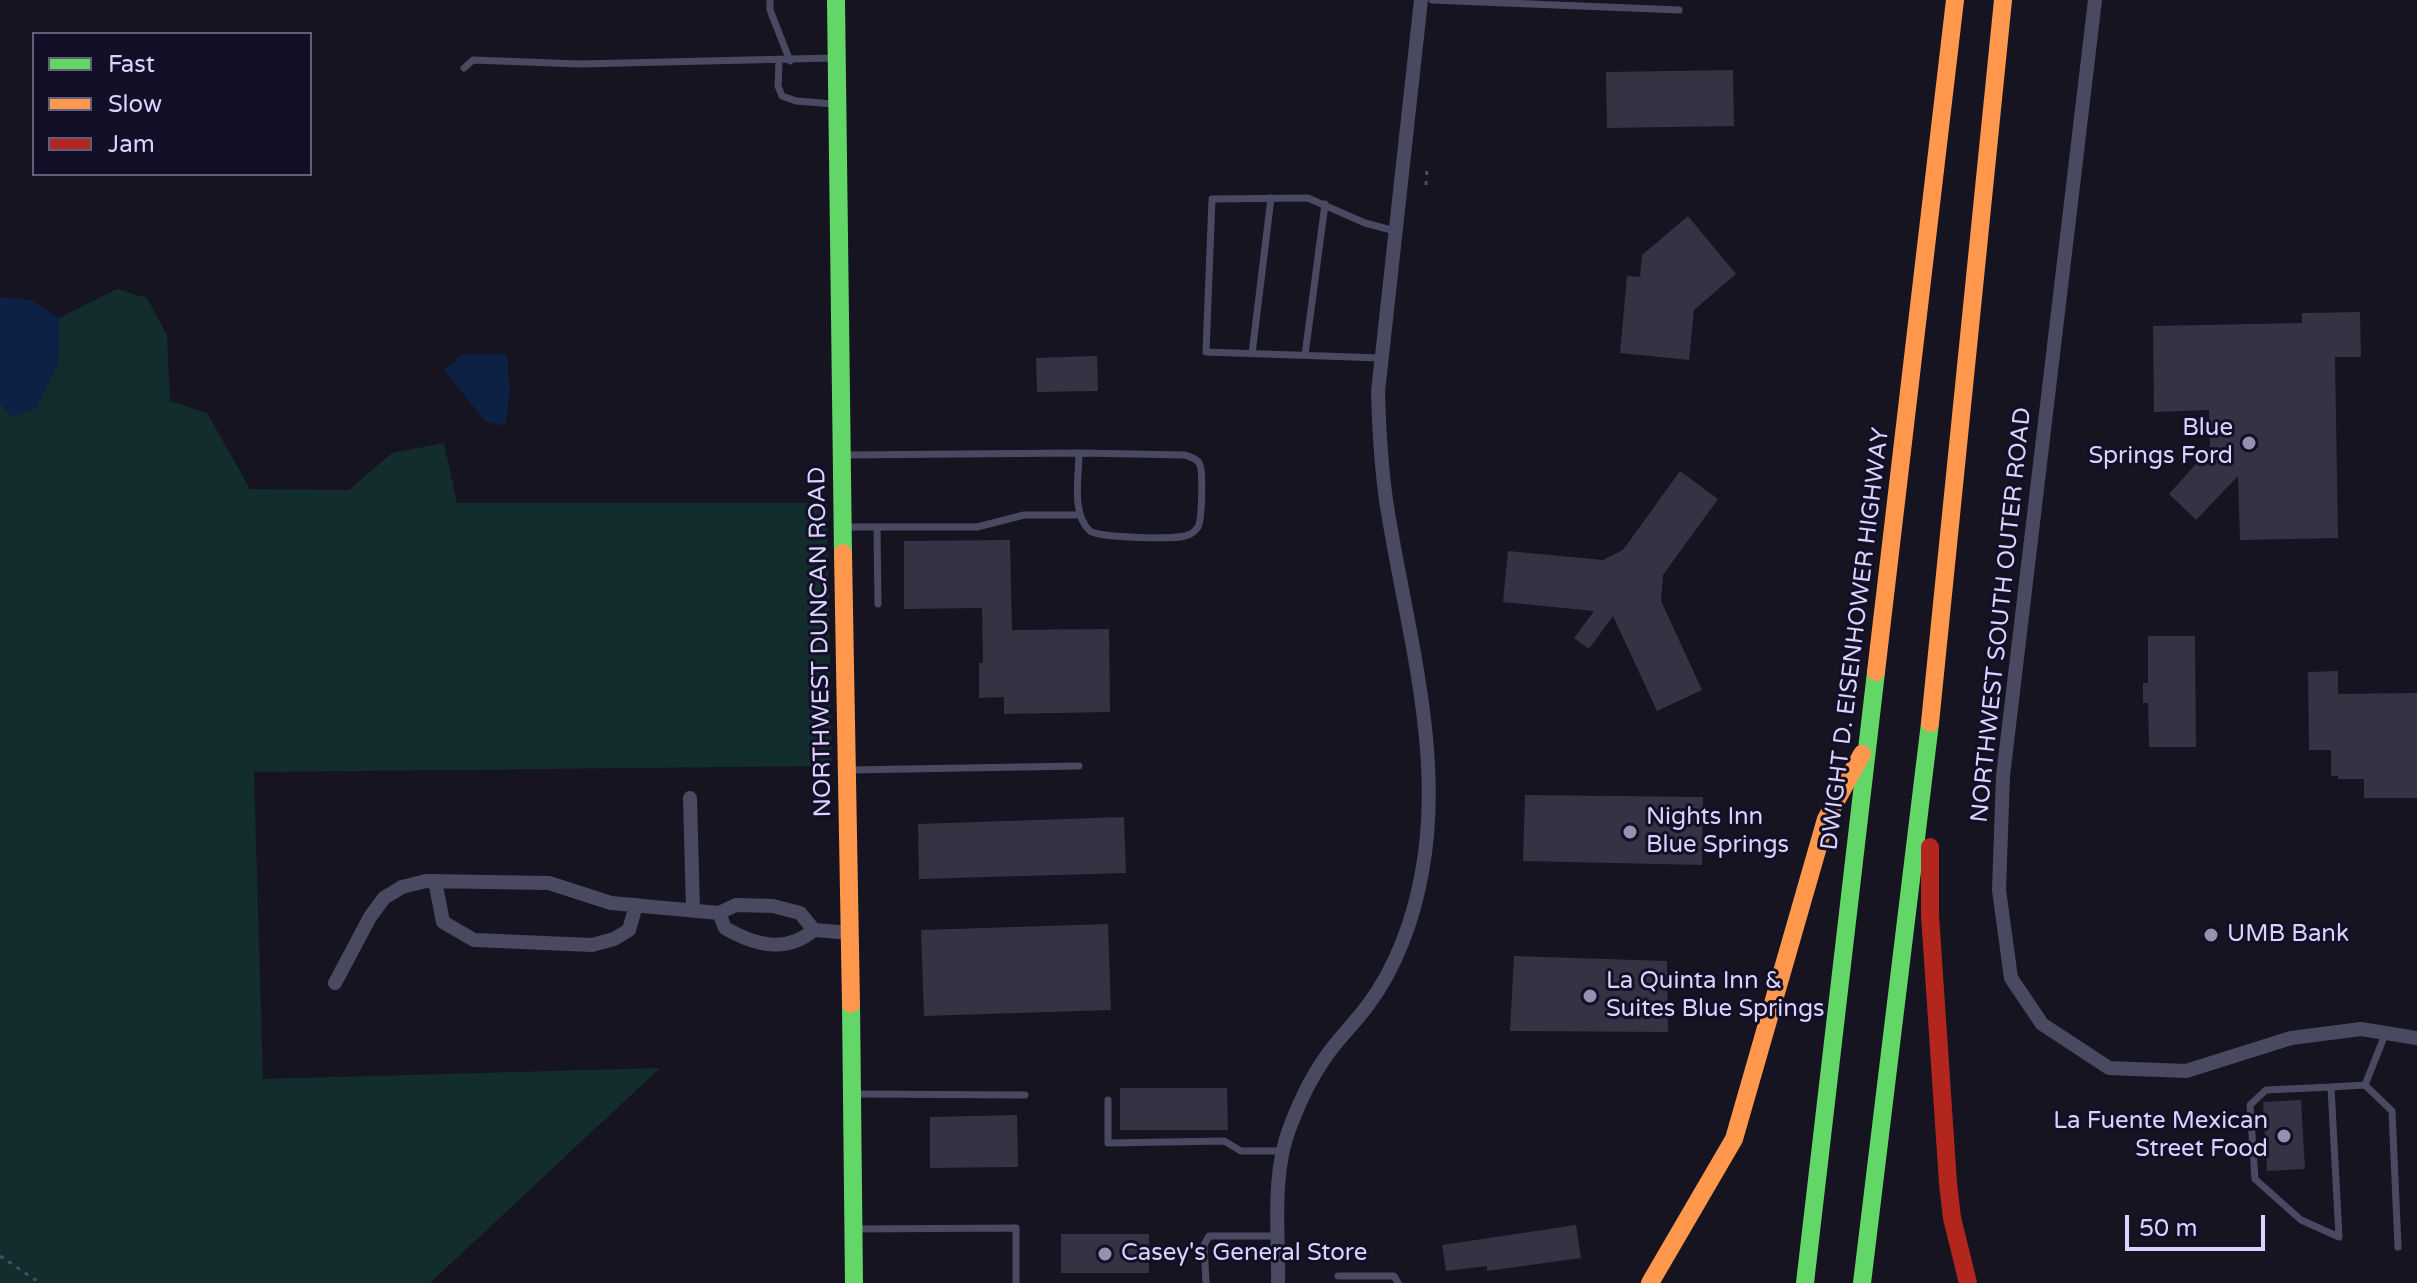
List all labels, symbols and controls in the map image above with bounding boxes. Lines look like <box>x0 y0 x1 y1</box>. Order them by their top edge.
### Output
legend <box>32 32 312 176</box>
text: Fast <box>108 50 155 79</box>
text: Slow <box>108 90 162 119</box>
text: Jam <box>108 130 155 159</box>
street label: NORTHWEST SOUTH OUTER ROAD <box>1966 406 2038 824</box>
place label: Blue Springs Ford <box>2088 415 2233 471</box>
street label: DWIGHT D. EISENHOWER HIGHWAY <box>1816 426 1896 852</box>
marker: Blue Springs Ford <box>2240 434 2258 452</box>
street label: NORTHWEST DUNCAN ROAD <box>804 466 838 818</box>
place label: Nights Inn Blue Springs <box>1646 804 1789 860</box>
marker: Nights Inn Blue Springs <box>1621 823 1639 841</box>
place label: UMB Bank <box>2227 921 2349 949</box>
marker: UMB Bank <box>2202 926 2220 944</box>
place label: La Quinta Inn & Suites Blue Springs <box>1606 968 1825 1024</box>
marker: La Quinta Inn & Suites Blue Springs <box>1581 987 1599 1005</box>
place label: La Fuente Mexican Street Food <box>2053 1108 2268 1164</box>
marker: La Fuente Mexican Street Food <box>2275 1127 2293 1145</box>
scale bar <box>2129 1199 2269 1249</box>
text: 50 m <box>2139 1214 2197 1243</box>
place label: Casey's General Store <box>1121 1240 1367 1268</box>
marker: Casey's General Store <box>1096 1245 1114 1263</box>

